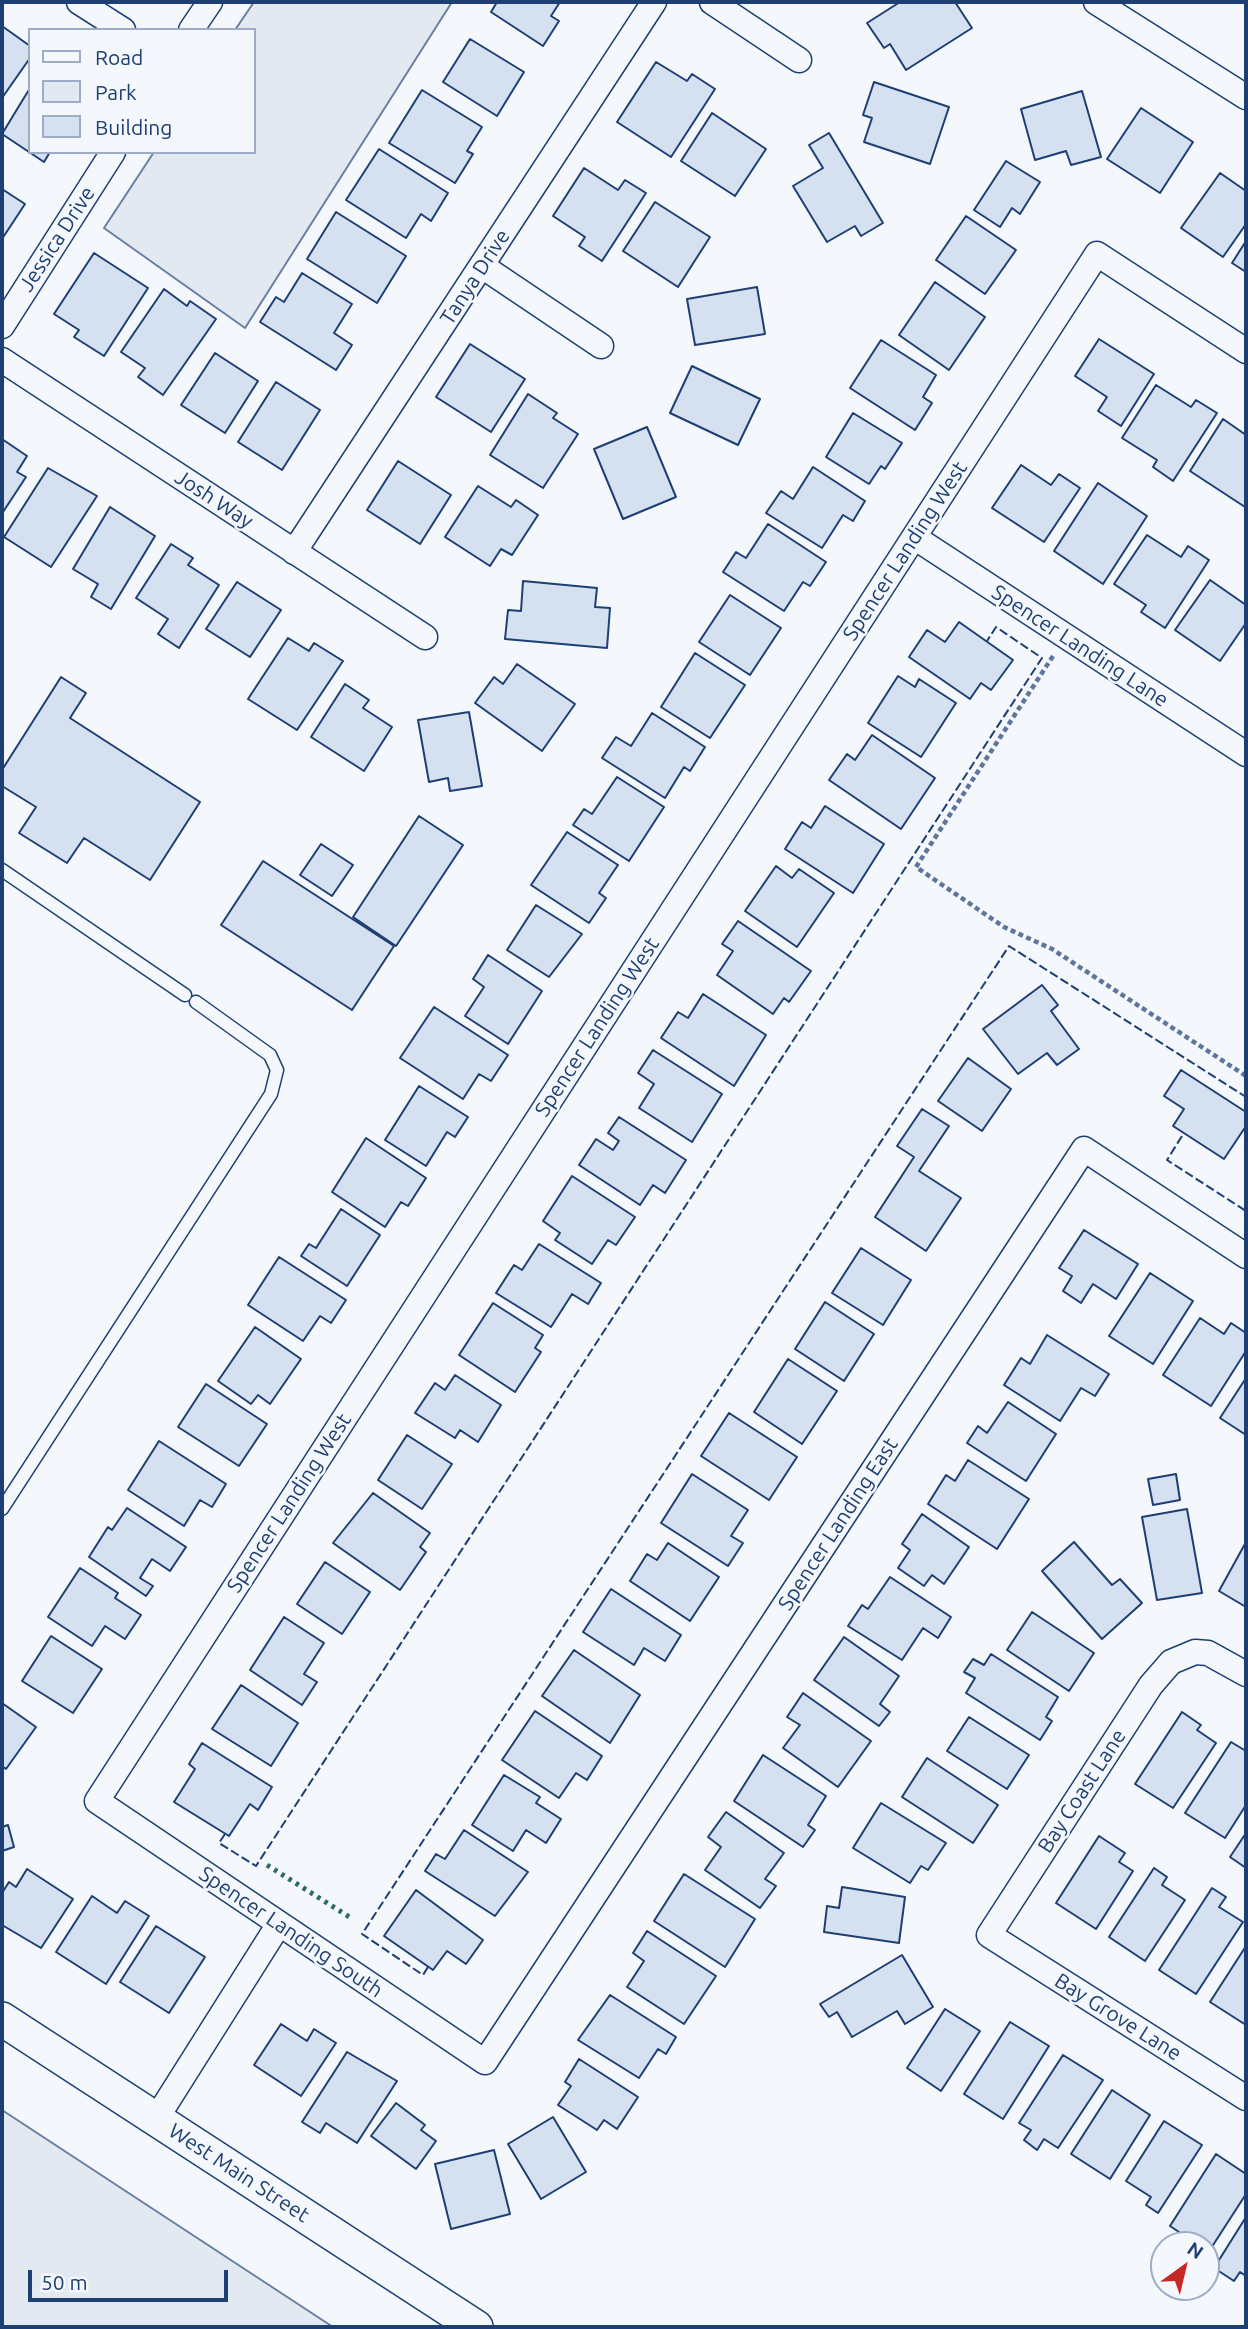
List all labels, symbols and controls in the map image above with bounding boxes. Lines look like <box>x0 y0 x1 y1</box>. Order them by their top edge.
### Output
legend <box>28 28 256 154</box>
text: Road <box>95 45 143 69</box>
text: Park <box>95 80 137 104</box>
text: Building <box>95 115 172 139</box>
street label: Jessica Drive <box>14 182 100 296</box>
street label: Tanya Drive <box>435 225 515 329</box>
street label: Spencer Landing West <box>838 457 972 645</box>
street label: Josh Way <box>170 464 258 534</box>
street label: Spencer Landing Lane <box>987 579 1173 713</box>
street label: Spencer Landing West <box>530 933 664 1121</box>
street label: Spencer Landing West <box>222 1409 356 1597</box>
street label: Spencer Landing East <box>773 1433 903 1615</box>
street label: Bay Coast Lane <box>1033 1724 1131 1858</box>
street label: Spencer Landing South <box>194 1861 388 2003</box>
street label: Bay Grove Lane <box>1050 1968 1186 2066</box>
street label: West Main Street <box>164 2118 314 2228</box>
north arrow <box>1150 2231 1220 2301</box>
text: N <box>1184 2237 1208 2263</box>
scale bar <box>32 2256 231 2300</box>
text: 50 m <box>41 2270 88 2294</box>

